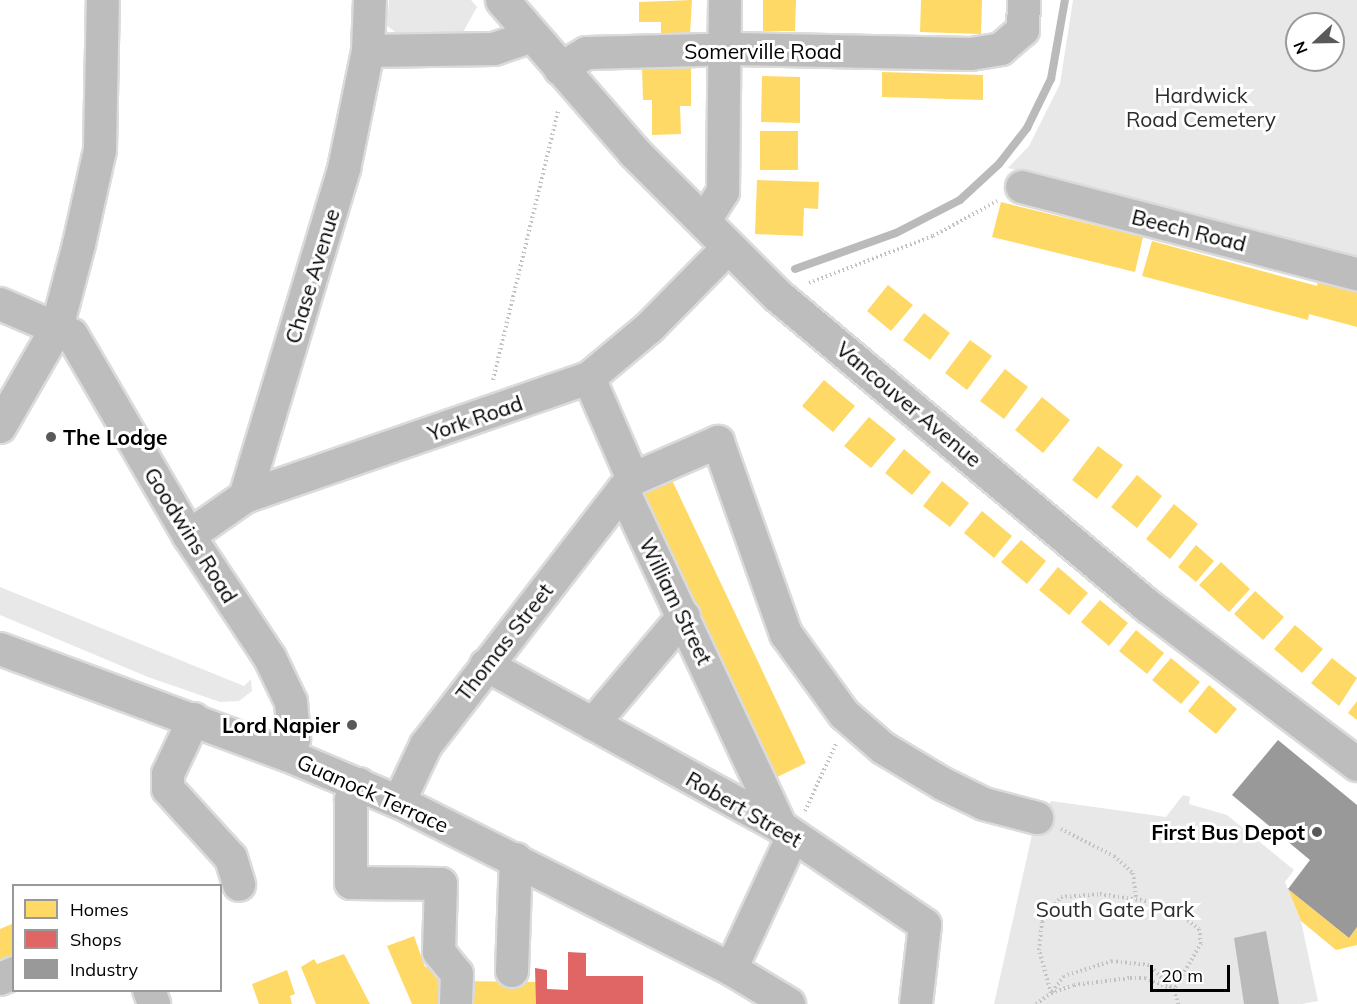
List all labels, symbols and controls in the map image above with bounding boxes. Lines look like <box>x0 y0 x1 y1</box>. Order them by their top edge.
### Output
north arrow <box>1285 12 1345 72</box>
street label: Somerville Road <box>684 38 842 64</box>
text: N <box>1289 39 1312 57</box>
park label: Hardwick Road Cemetery <box>1126 82 1276 132</box>
street label: Beech Road <box>1129 204 1249 256</box>
street label: Chase Avenue <box>280 205 344 347</box>
street label: Vancouver Avenue <box>831 336 987 472</box>
street label: York Road <box>424 390 526 446</box>
place label: The Lodge <box>63 424 168 450</box>
marker: The Lodge <box>44 430 58 444</box>
street label: Goodwins Road <box>139 463 243 607</box>
street label: William Street <box>634 533 718 669</box>
street label: Thomas Street <box>450 578 558 706</box>
place label: Lord Napier <box>222 712 340 738</box>
marker: Lord Napier <box>345 718 359 732</box>
street label: Guanock Terrace <box>293 748 453 838</box>
street label: Robert Street <box>682 766 806 852</box>
place label: First Bus Depot <box>1151 819 1305 845</box>
marker: First Bus Depot <box>1310 825 1324 839</box>
legend <box>12 884 222 992</box>
park label: South Gate Park <box>1036 896 1194 922</box>
text: Homes <box>70 898 129 921</box>
text: Shops <box>70 928 122 951</box>
scale bar <box>1153 953 1232 991</box>
text: Industry <box>70 958 138 981</box>
text: 20 m <box>1161 964 1203 987</box>

